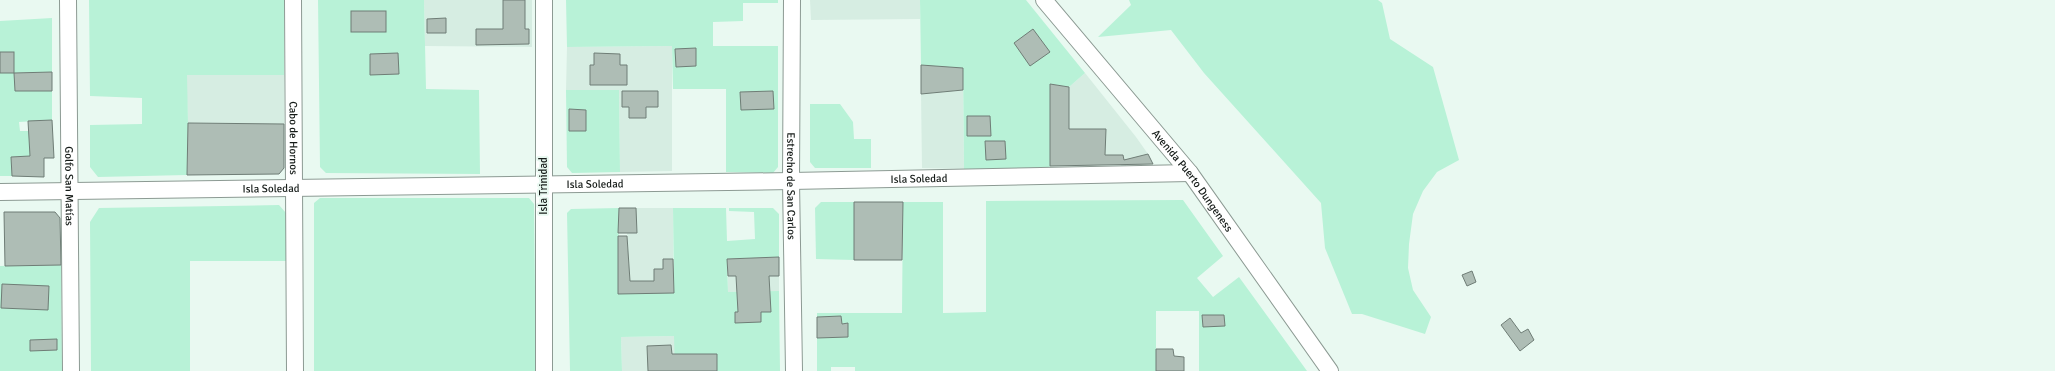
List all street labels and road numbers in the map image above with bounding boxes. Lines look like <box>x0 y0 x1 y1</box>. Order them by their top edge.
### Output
street label: Cabo de Hornos <box>287 101 300 175</box>
street label: Avenida Puerto Dungeness <box>1149 127 1236 235</box>
street label: Estrecho de San Carlos <box>784 132 798 240</box>
street label: Golfo San Matías <box>62 146 76 226</box>
street label: Isla Trinidad <box>537 157 550 215</box>
street label: Isla Soledad <box>890 172 948 186</box>
street label: Isla Soledad <box>566 177 624 191</box>
street label: Isla Soledad <box>242 182 300 196</box>

